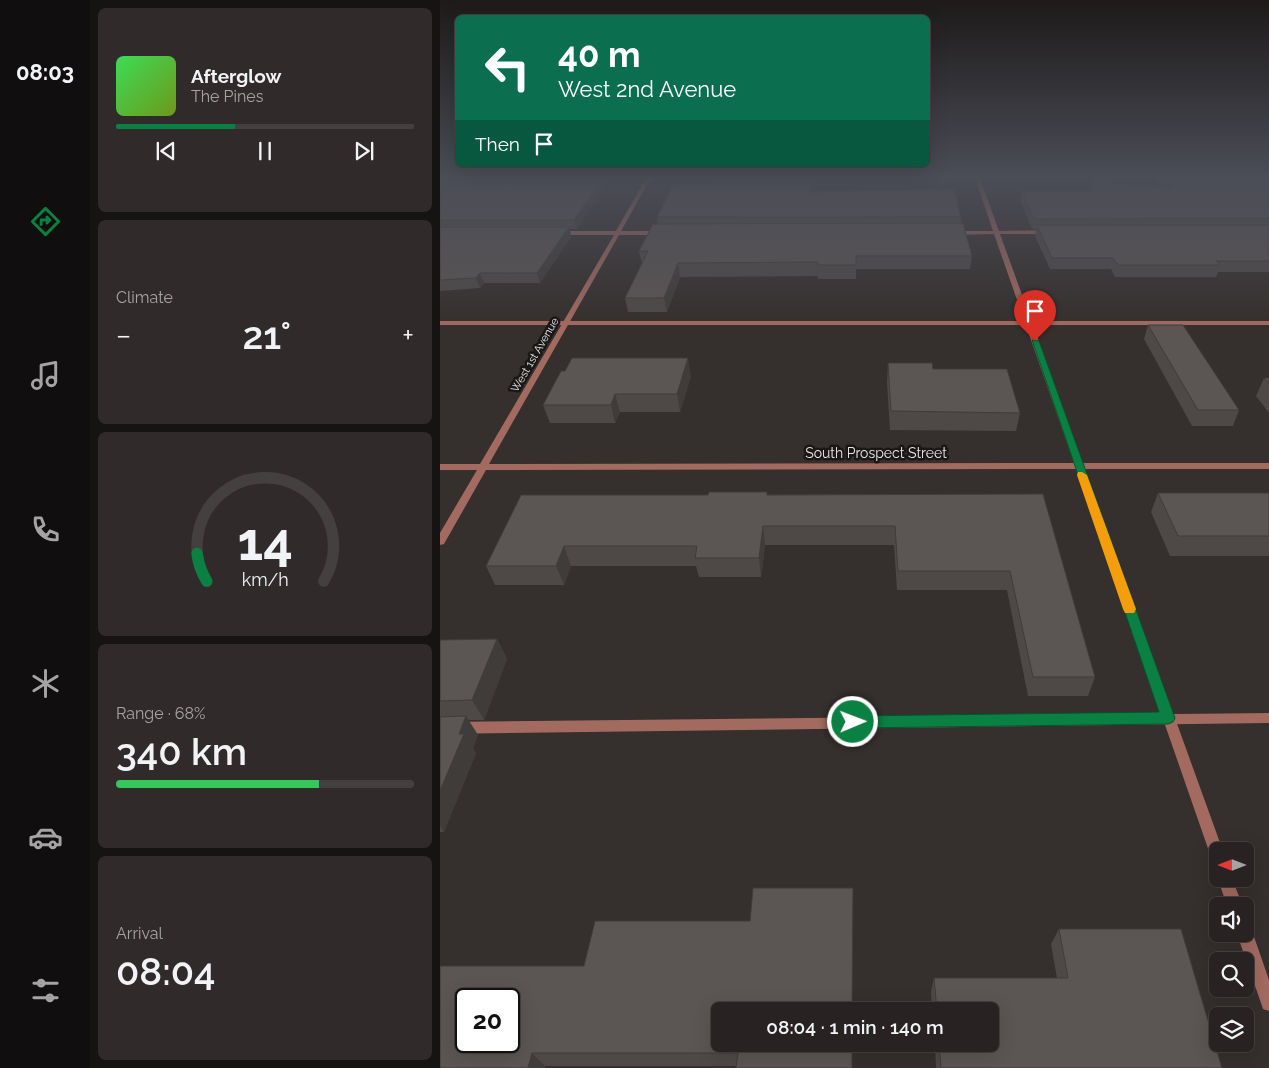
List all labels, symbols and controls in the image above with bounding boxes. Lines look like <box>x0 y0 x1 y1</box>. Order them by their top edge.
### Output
text: 40 m <box>558 34 640 75</box>
icon: left <box>475 35 540 100</box>
text: 08:03 <box>16 59 74 85</box>
text: Afterglow <box>191 65 281 87</box>
text: West 2nd Avenue <box>558 76 736 102</box>
text: The Pines <box>191 87 263 106</box>
icon: arrive <box>530 130 558 158</box>
text: Then <box>475 133 520 155</box>
icon: previous <box>152 137 180 165</box>
icon: pause <box>251 137 279 165</box>
icon: next <box>350 137 378 165</box>
icon: directions <box>28 204 63 239</box>
text: Climate <box>116 288 173 307</box>
pin <box>1014 290 1056 341</box>
icon: arrive <box>1021 297 1049 325</box>
text: 21° <box>242 313 291 358</box>
street label: West 1st Avenue <box>508 315 562 395</box>
text: − <box>116 319 131 352</box>
text: + <box>402 319 414 352</box>
icon: music <box>28 358 63 393</box>
street label: South Prospect Street <box>805 445 947 461</box>
text: 14 <box>237 511 293 572</box>
icon: phone <box>28 512 63 547</box>
text: km/h <box>241 569 289 590</box>
icon: climate <box>28 666 63 701</box>
position arrow <box>826 695 878 747</box>
text: Range · 68% <box>116 704 205 723</box>
text: 340 km <box>116 729 247 774</box>
icon: car <box>28 820 63 855</box>
north arrow <box>1209 842 1254 888</box>
map controls <box>1209 842 1254 1052</box>
button: sound <box>1209 897 1254 942</box>
text: Arrival <box>116 924 163 943</box>
text: 08:04 <box>116 949 215 994</box>
button: search <box>1209 952 1254 997</box>
icon: filters <box>28 973 63 1008</box>
speed limit sign: 20 <box>455 988 520 1053</box>
button: layers <box>1209 1007 1254 1052</box>
text: 08:04 · 1 min · 140 m <box>766 1016 944 1038</box>

